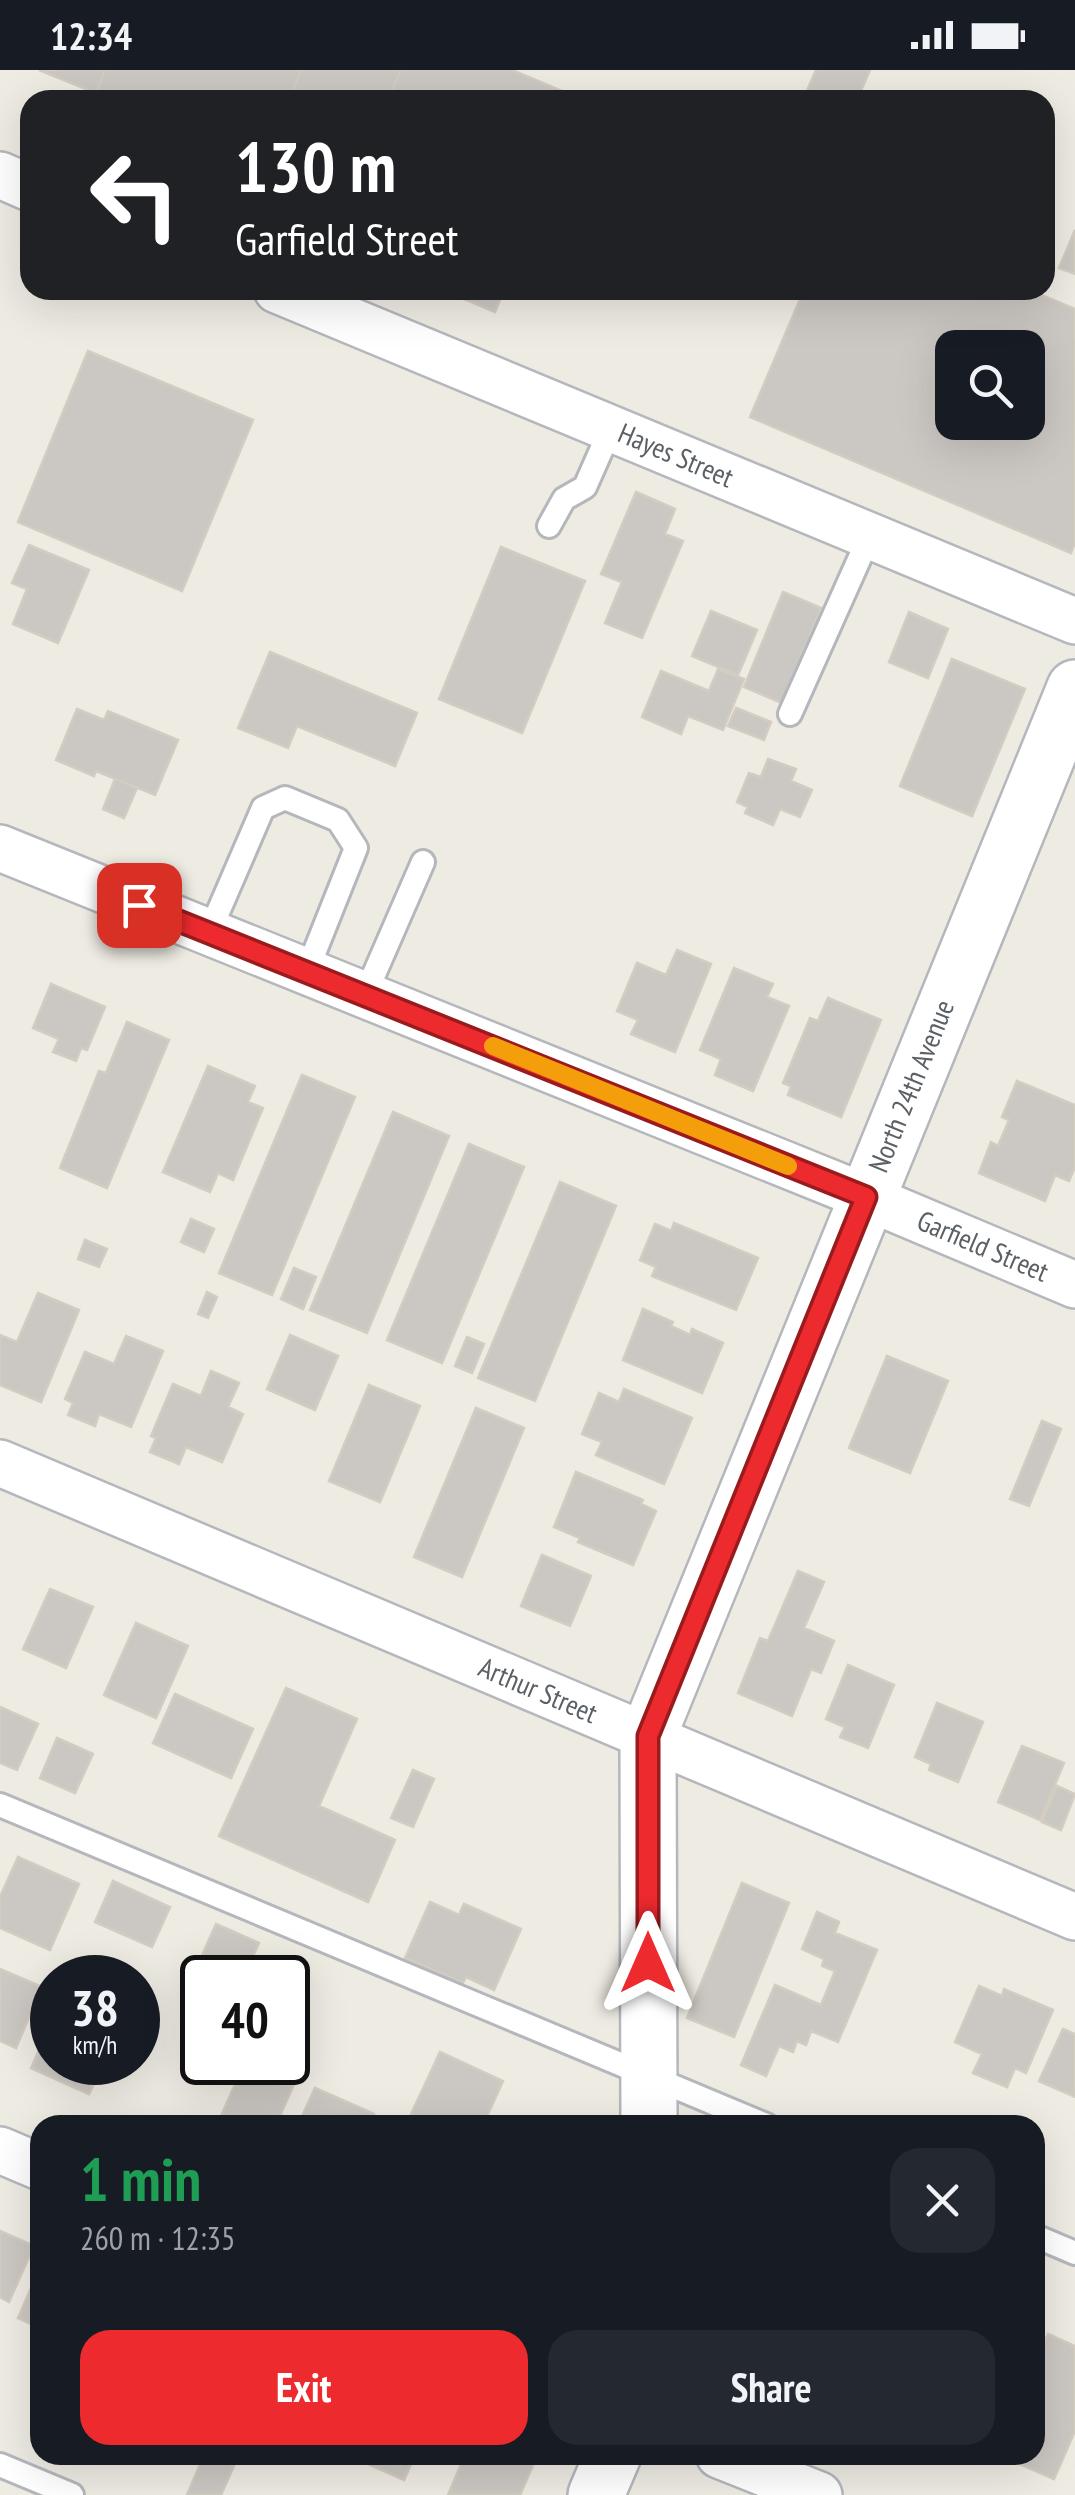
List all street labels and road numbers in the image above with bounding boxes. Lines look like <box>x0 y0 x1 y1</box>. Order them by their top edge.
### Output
street label: Hayes Street <box>613 414 740 495</box>
street label: North 24th Avenue <box>859 994 962 1177</box>
street label: Garfield Street <box>912 1201 1055 1290</box>
street label: Arthur Street <box>473 1648 603 1731</box>

